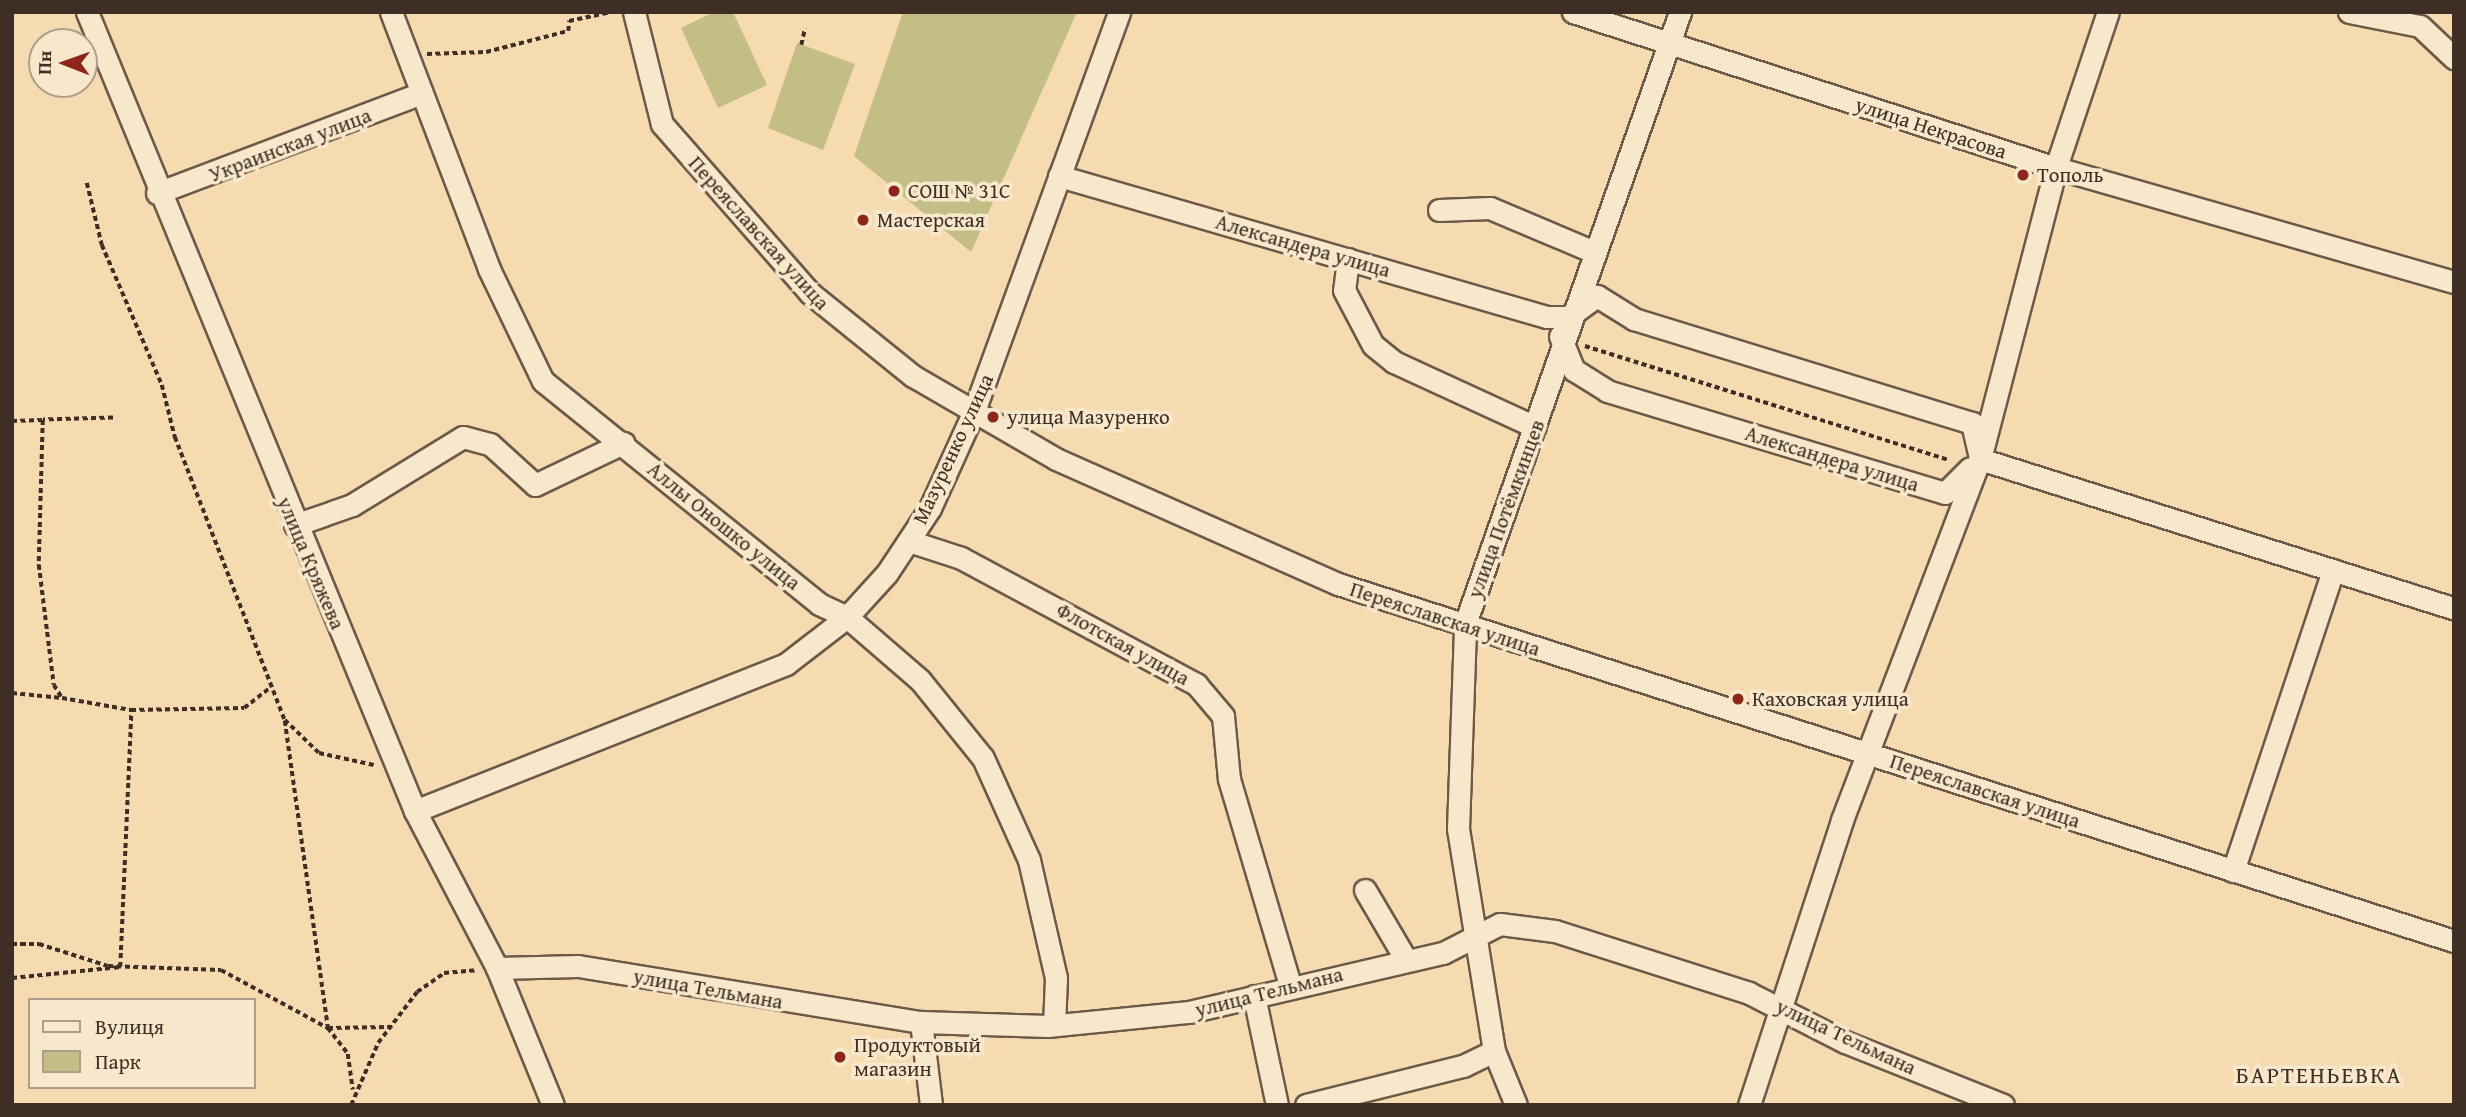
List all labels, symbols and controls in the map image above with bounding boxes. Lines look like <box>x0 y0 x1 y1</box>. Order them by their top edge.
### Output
north arrow <box>28 28 98 98</box>
text: Пн <box>30 50 58 75</box>
street label: улица Некрасова <box>1852 92 2010 164</box>
street label: Украинская улица <box>205 102 375 188</box>
street label: Переяславская улица <box>683 151 835 315</box>
place label: Тополь <box>2037 162 2104 188</box>
marker: Тополь <box>2015 167 2031 183</box>
place label: СОШ № 31С <box>908 178 1010 204</box>
marker: СОШ № 31С <box>886 183 902 199</box>
place label: Мастерская <box>877 207 985 233</box>
street label: Александера улица <box>1213 209 1393 283</box>
marker: Мастерская <box>855 212 871 228</box>
street label: Мазуренко улица <box>907 370 999 528</box>
place label: улица Мазуренко <box>1007 404 1170 430</box>
marker: улица Мазуренко <box>985 409 1001 425</box>
street label: улица Потёмкинцев <box>1462 416 1550 602</box>
street label: Александера улица <box>1742 421 1922 497</box>
street label: Аллы Оношко улица <box>642 457 806 595</box>
street label: улица Кряжева <box>272 493 350 633</box>
street label: Переяславская улица <box>1347 576 1543 662</box>
street label: Флотская улица <box>1052 597 1194 691</box>
place label: Каховская улица <box>1752 686 1909 712</box>
marker: Каховская улица <box>1730 691 1746 707</box>
street label: Переяславская улица <box>1887 748 2083 834</box>
street label: улица Тельмана <box>1192 961 1346 1023</box>
street label: улица Тельмана <box>631 963 785 1015</box>
street label: улица Тельмана <box>1772 994 1920 1080</box>
legend <box>28 998 256 1089</box>
text: Вулиця <box>95 1011 164 1042</box>
place label: Продуктовый магазин <box>854 1032 981 1082</box>
text: Парк <box>95 1046 141 1077</box>
marker: Продуктовый магазин <box>832 1049 848 1065</box>
district label: БАРТЕНЬЕВКА <box>2237 1061 2401 1089</box>

